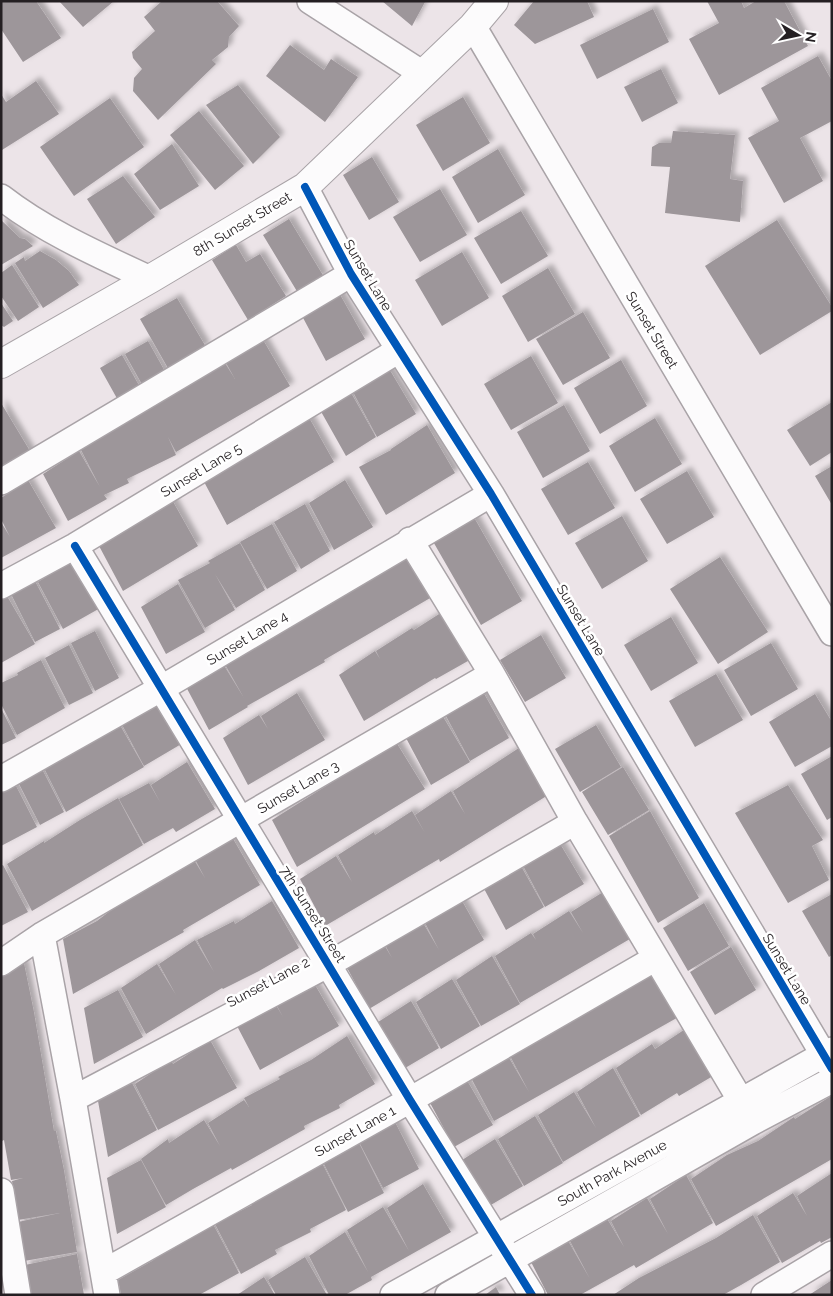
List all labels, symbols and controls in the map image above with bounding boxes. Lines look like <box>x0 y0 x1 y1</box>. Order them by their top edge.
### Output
north arrow <box>773 10 823 60</box>
text: N <box>802 31 820 44</box>
street label: 8th Sunset Street <box>190 188 294 260</box>
street label: Sunset Lane <box>340 236 396 314</box>
street label: Sunset Street <box>623 289 681 372</box>
street label: Sunset Lane 5 <box>158 439 245 500</box>
street label: Sunset Lane <box>553 581 609 659</box>
street label: Sunset Lane 4 <box>204 607 291 668</box>
street label: Sunset Lane 3 <box>254 757 342 817</box>
street label: 7th Sunset Street <box>277 863 349 966</box>
street label: Sunset Lane <box>759 930 815 1008</box>
street label: Sunset Lane 2 <box>224 954 312 1010</box>
street label: Sunset Lane 1 <box>312 1102 398 1160</box>
street label: South Park Avenue <box>555 1136 669 1210</box>

